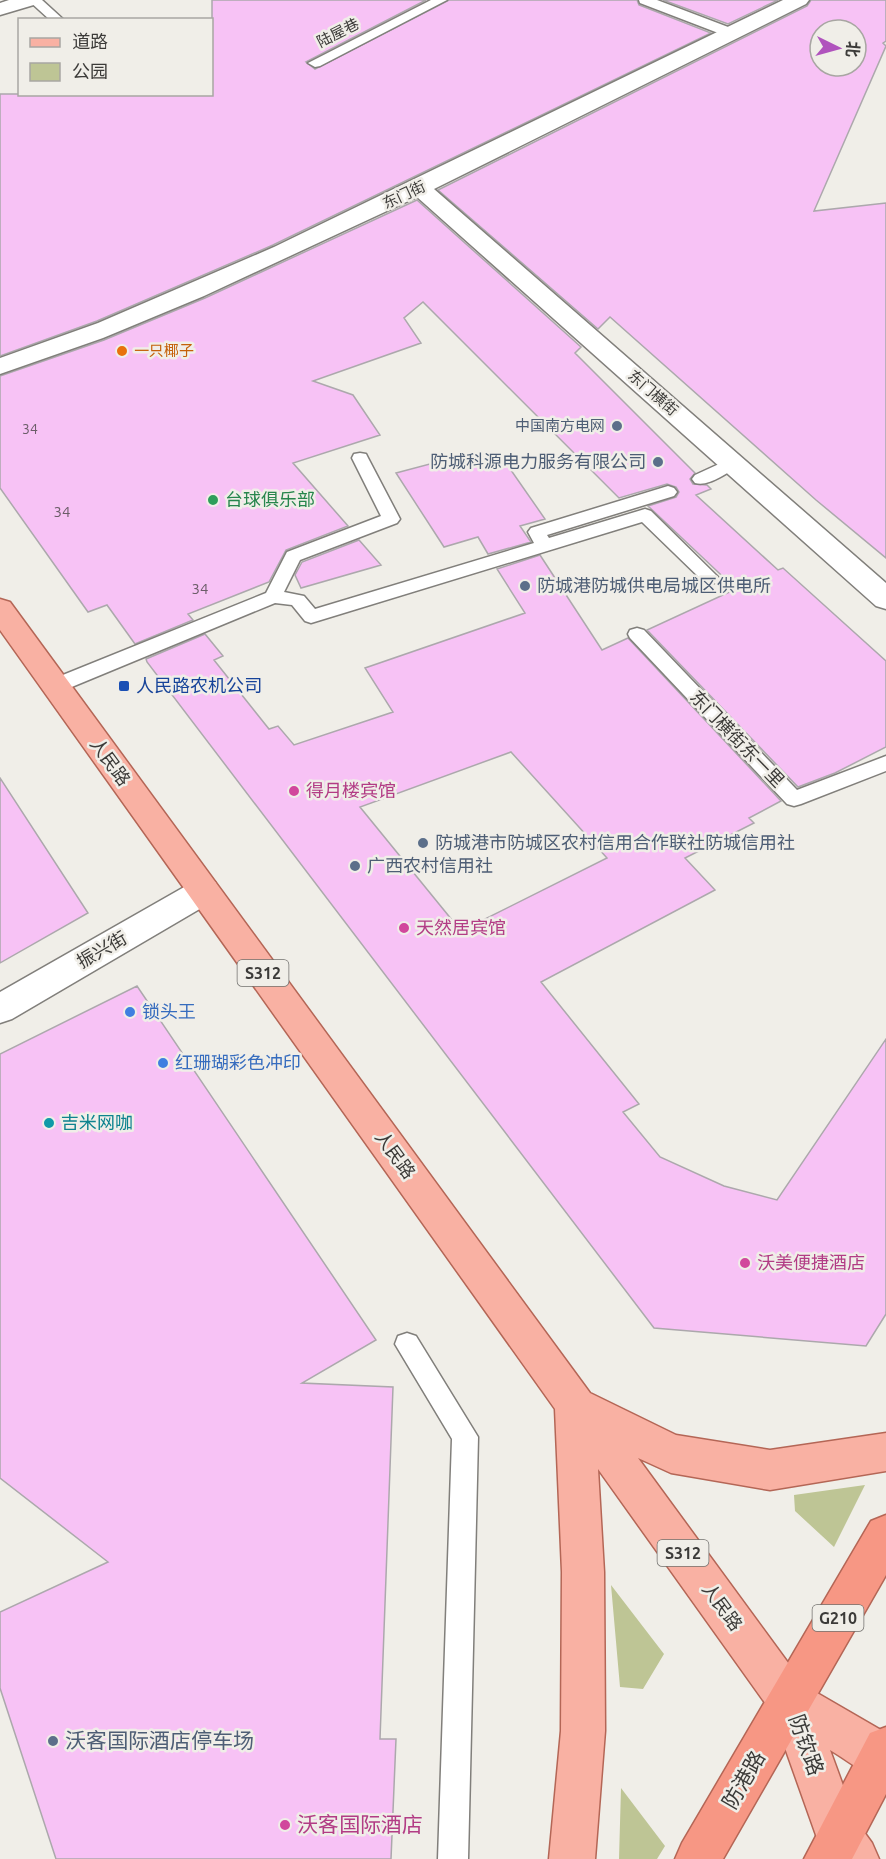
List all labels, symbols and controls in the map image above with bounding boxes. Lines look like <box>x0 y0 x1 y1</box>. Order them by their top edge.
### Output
street label: 陆屋巷 <box>314 15 362 50</box>
legend <box>18 18 213 96</box>
north arrow <box>808 18 868 78</box>
text: 道路 <box>72 31 108 51</box>
text: 北 <box>843 41 863 58</box>
text: 公园 <box>72 61 108 81</box>
street label: 东门街 <box>380 177 428 212</box>
place label: 一只椰子 <box>134 342 194 359</box>
marker: 一只椰子 <box>115 344 129 358</box>
street label: 东门横街 <box>625 367 682 419</box>
place label: 中国南方电网 <box>515 417 605 434</box>
marker: 中国南方电网 <box>610 419 624 433</box>
house number: 34 <box>22 421 38 437</box>
place label: 防城科源电力服务有限公司 <box>430 451 646 471</box>
marker: 防城科源电力服务有限公司 <box>651 455 665 469</box>
place label: 台球俱乐部 <box>225 489 315 509</box>
marker: 台球俱乐部 <box>206 493 220 507</box>
house number: 34 <box>54 503 70 520</box>
place label: 防城港防城供电局城区供电所 <box>537 575 771 595</box>
marker: 防城港防城供电局城区供电所 <box>518 579 532 593</box>
house number: 34 <box>192 580 208 597</box>
place label: 人民路农机公司 <box>136 675 262 695</box>
marker: 人民路农机公司 <box>117 679 131 693</box>
street label: 东门横街东一里 <box>687 686 789 791</box>
street label: 人民路 <box>87 734 135 789</box>
place label: 得月楼宾馆 <box>306 780 396 800</box>
marker: 得月楼宾馆 <box>287 784 301 798</box>
place label: 防城港市防城区农村信用合作联社防城信用社 <box>435 832 795 852</box>
marker: 防城港市防城区农村信用合作联社防城信用社 <box>416 836 430 850</box>
place label: 广西农村信用社 <box>367 855 493 875</box>
marker: 广西农村信用社 <box>348 859 362 873</box>
place label: 天然居宾馆 <box>416 917 506 937</box>
marker: 天然居宾馆 <box>397 921 411 935</box>
street label: 振兴街 <box>73 927 130 971</box>
road number: S312 <box>238 960 288 986</box>
place label: 锁头王 <box>142 1001 196 1021</box>
marker: 锁头王 <box>123 1005 137 1019</box>
place label: 红珊瑚彩色冲印 <box>175 1052 301 1072</box>
marker: 红珊瑚彩色冲印 <box>156 1056 170 1070</box>
place label: 吉米网咖 <box>61 1112 133 1132</box>
marker: 吉米网咖 <box>42 1116 56 1130</box>
street label: 人民路 <box>372 1127 420 1182</box>
place label: 沃美便捷酒店 <box>757 1252 865 1272</box>
marker: 沃美便捷酒店 <box>738 1256 752 1270</box>
road number: S312 <box>658 1540 708 1566</box>
street label: 人民路 <box>699 1579 747 1634</box>
road number: G210 <box>812 1605 864 1631</box>
street label: 防钦路 <box>785 1711 829 1778</box>
place label: 沃客国际酒店停车场 <box>65 1728 254 1752</box>
marker: 沃客国际酒店停车场 <box>46 1734 60 1748</box>
street label: 防港路 <box>717 1746 769 1813</box>
place label: 沃客国际酒店 <box>297 1812 423 1836</box>
marker: 沃客国际酒店 <box>278 1818 292 1832</box>

